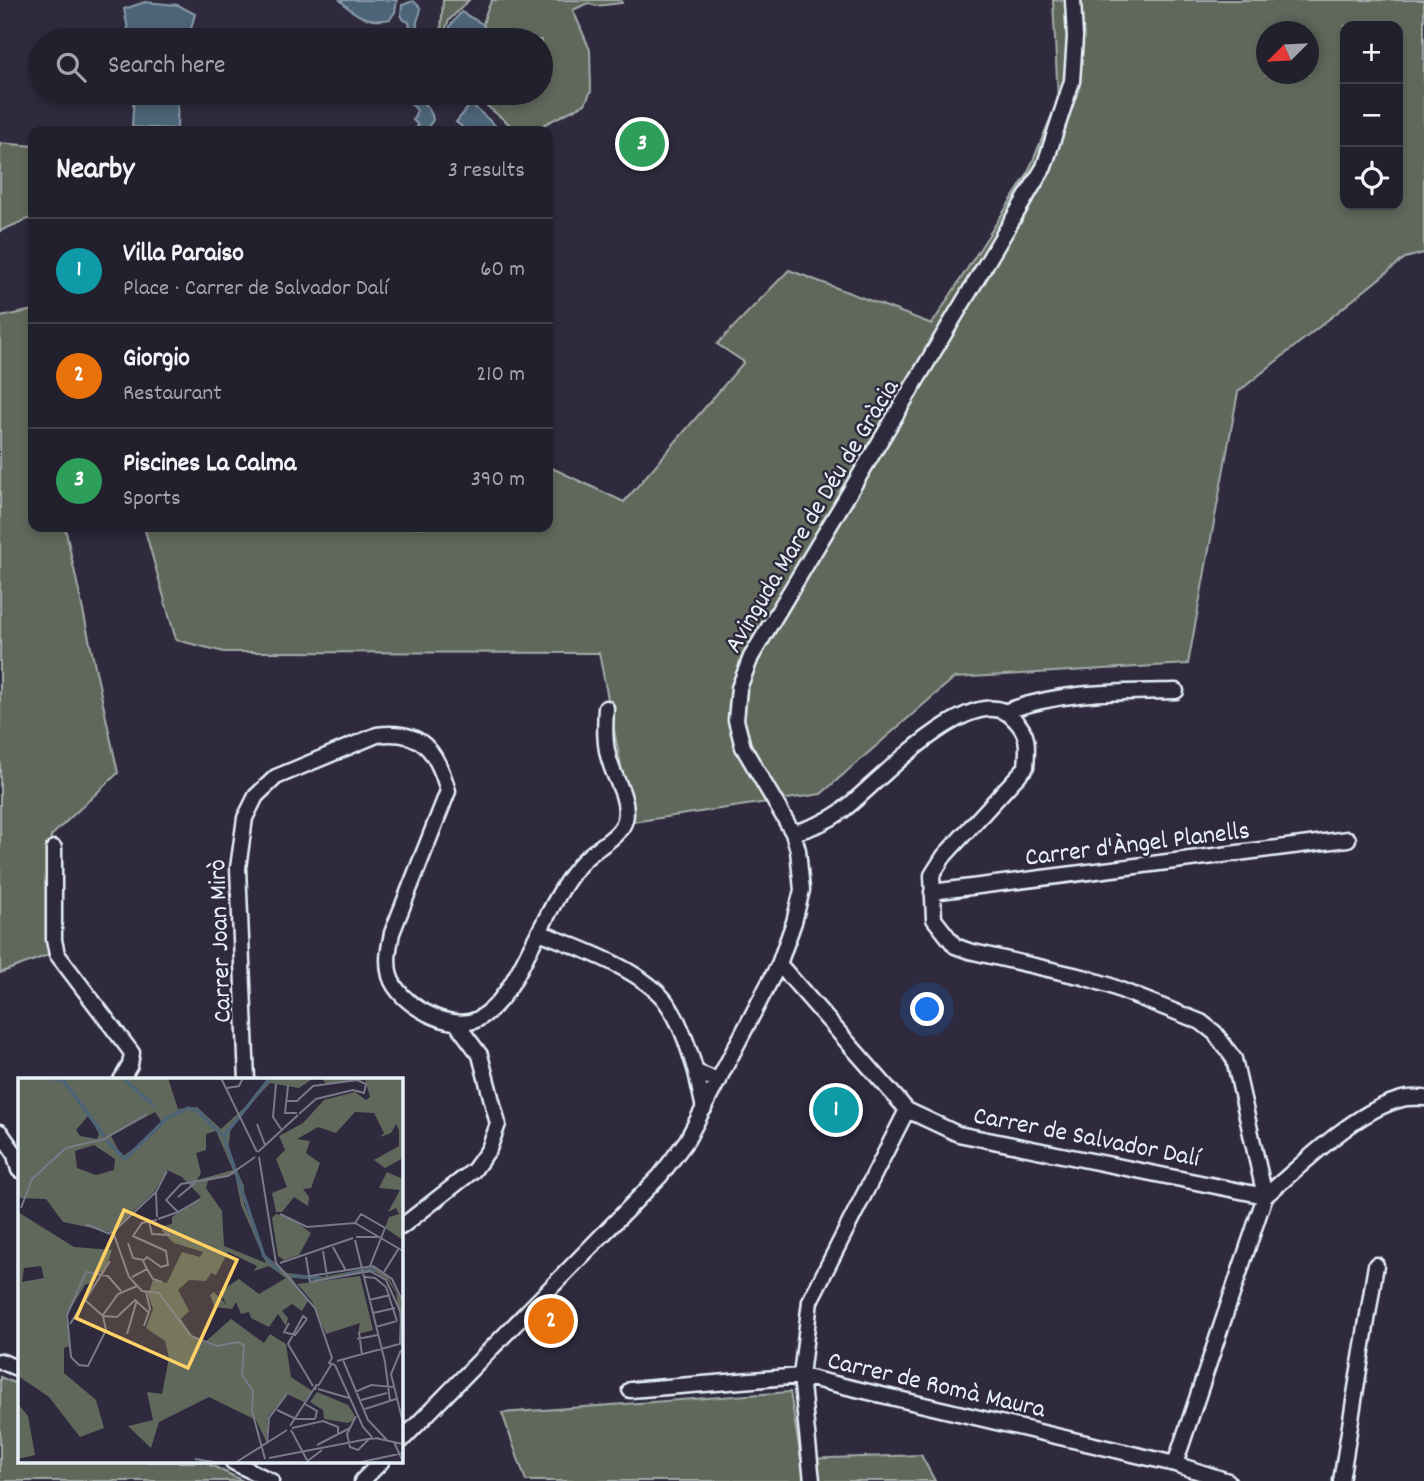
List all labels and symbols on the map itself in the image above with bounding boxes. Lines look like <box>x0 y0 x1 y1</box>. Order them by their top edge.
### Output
north arrow <box>1256 21 1319 84</box>
pin: 3 <box>619 118 665 170</box>
street label: Avinguda Mare de Déu de Gràcia <box>716 372 910 661</box>
street label: Carrer d'Àngel Planells <box>1023 813 1252 878</box>
street label: Carrer Joan Mirò <box>200 858 243 1023</box>
your location <box>910 992 944 1026</box>
inset map <box>18 1078 402 1464</box>
pin: 1 <box>813 1084 859 1136</box>
street label: Carrer de Salvador Dalí <box>970 1098 1205 1179</box>
pin: 2 <box>528 1295 574 1347</box>
street label: Carrer de Romà Maura <box>824 1343 1050 1430</box>

